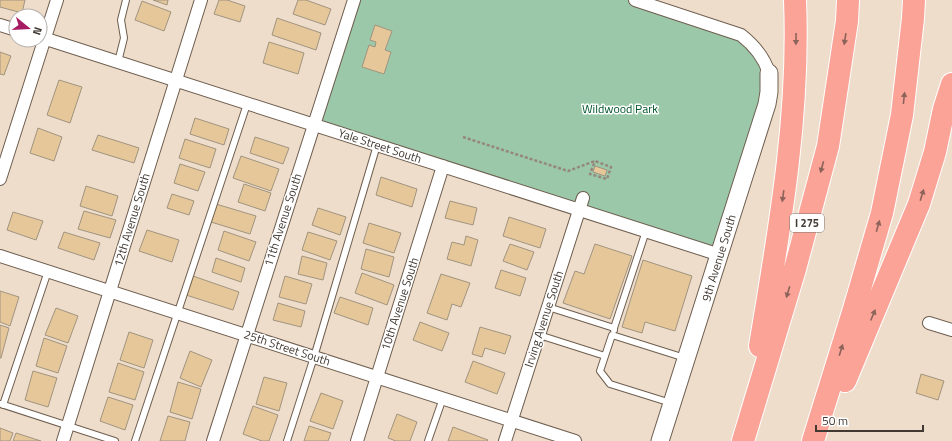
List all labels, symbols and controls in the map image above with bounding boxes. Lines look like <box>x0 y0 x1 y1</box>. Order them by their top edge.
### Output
north arrow <box>8 8 48 48</box>
text: N <box>29 25 46 37</box>
one-way arrow <box>793 33 799 46</box>
one-way arrow <box>842 33 848 45</box>
one-way arrow <box>901 92 907 104</box>
park label: Wildwood Park <box>582 99 658 118</box>
street label: Yale Street South <box>336 123 424 168</box>
one-way arrow <box>819 161 825 173</box>
street label: 12th Avenue South <box>108 171 155 269</box>
street label: 11th Avenue South <box>259 171 307 269</box>
one-way arrow <box>919 188 925 200</box>
one-way arrow <box>780 190 786 202</box>
street label: 9th Avenue South <box>696 212 741 304</box>
road number: I 275 <box>790 214 824 232</box>
one-way arrow <box>875 219 881 231</box>
street label: 10th Avenue South <box>376 255 424 353</box>
street label: Irving Avenue South <box>519 268 568 370</box>
one-way arrow <box>785 286 791 298</box>
one-way arrow <box>870 308 876 320</box>
street label: 25th Street South <box>241 325 333 370</box>
one-way arrow <box>838 344 844 356</box>
scale bar <box>816 407 923 433</box>
text: 50 m <box>822 411 848 430</box>

